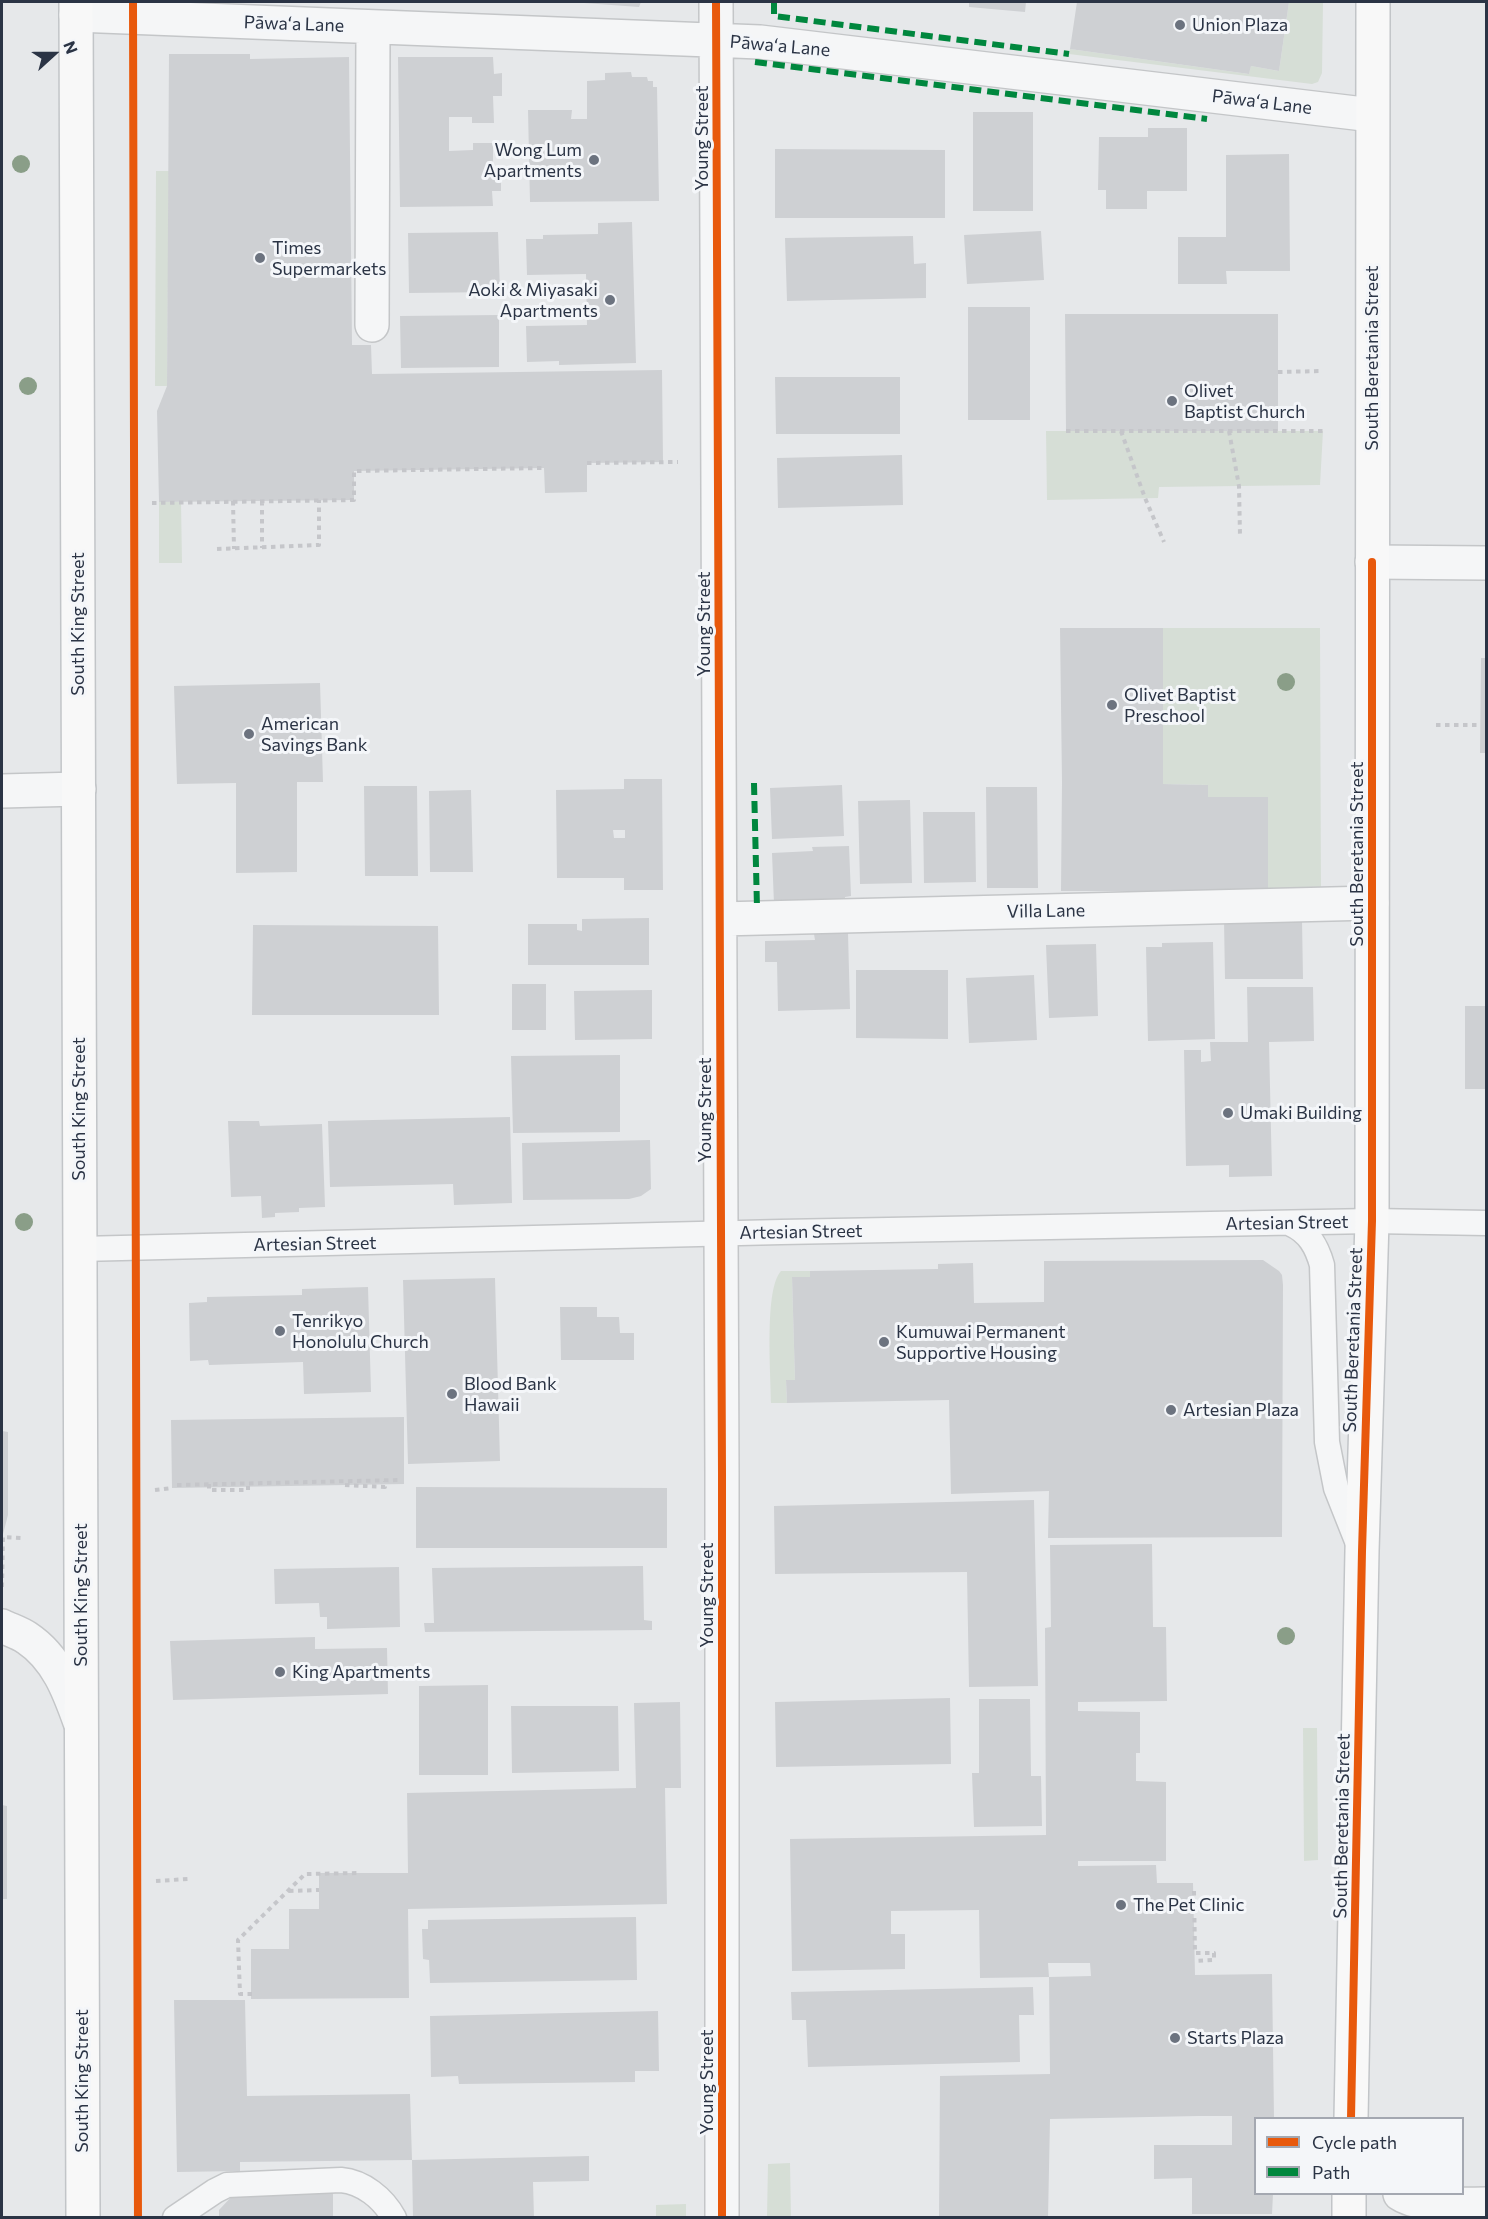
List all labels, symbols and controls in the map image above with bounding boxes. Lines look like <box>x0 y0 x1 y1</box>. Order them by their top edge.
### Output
street label: Pāwaʻa Lane <box>243 11 345 37</box>
place label: Union Plaza <box>1192 14 1288 36</box>
marker: Union Plaza <box>1173 18 1187 32</box>
north arrow <box>24 24 84 84</box>
street label: Pāwaʻa Lane <box>729 31 831 61</box>
text: N <box>60 38 82 56</box>
street label: Young Street <box>691 85 713 191</box>
street label: Pāwaʻa Lane <box>1211 85 1313 119</box>
place label: Wong Lum Apartments <box>484 139 582 182</box>
marker: Wong Lum Apartments <box>587 153 601 167</box>
place label: Times Supermarkets <box>272 237 387 280</box>
marker: Times Supermarkets <box>253 251 267 265</box>
street label: South Beretania Street <box>1361 265 1383 451</box>
place label: Aoki & Miyasaki Apartments <box>468 279 598 322</box>
marker: Aoki & Miyasaki Apartments <box>603 293 617 307</box>
place label: Olivet Baptist Church <box>1184 380 1305 422</box>
marker: Olivet Baptist Church <box>1165 394 1179 408</box>
street label: South King Street <box>67 552 89 696</box>
street label: Young Street <box>693 571 715 677</box>
place label: Olivet Baptist Preschool <box>1124 684 1236 726</box>
marker: Olivet Baptist Preschool <box>1105 698 1119 712</box>
place label: American Savings Bank <box>261 713 367 756</box>
marker: American Savings Bank <box>242 727 256 741</box>
street label: South Beretania Street <box>1346 761 1368 947</box>
street label: Villa Lane <box>1007 900 1085 922</box>
street label: South King Street <box>68 1037 90 1181</box>
street label: Young Street <box>694 1057 716 1163</box>
place label: Umaki Building <box>1240 1102 1362 1124</box>
marker: Umaki Building <box>1221 1106 1235 1120</box>
street label: Artesian Street <box>1225 1211 1349 1235</box>
street label: Artesian Street <box>739 1220 863 1244</box>
street label: Artesian Street <box>253 1232 377 1256</box>
street label: South Beretania Street <box>1339 1247 1367 1433</box>
place label: Tenrikyo Honolulu Church <box>292 1310 429 1352</box>
place label: Kumuwai Permanent Supportive Housing <box>896 1321 1066 1364</box>
marker: Tenrikyo Honolulu Church <box>273 1324 287 1338</box>
marker: Kumuwai Permanent Supportive Housing <box>877 1335 891 1349</box>
place label: Blood Bank Hawaii <box>464 1373 557 1416</box>
marker: Blood Bank Hawaii <box>445 1387 459 1401</box>
place label: Artesian Plaza <box>1183 1399 1299 1421</box>
marker: Artesian Plaza <box>1164 1403 1178 1417</box>
street label: South King Street <box>70 1523 92 1667</box>
street label: Young Street <box>696 1542 718 1648</box>
place label: King Apartments <box>292 1661 430 1683</box>
marker: King Apartments <box>273 1665 287 1679</box>
street label: South Beretania Street <box>1330 1733 1354 1919</box>
place label: The Pet Clinic <box>1133 1894 1244 1916</box>
marker: The Pet Clinic <box>1114 1898 1128 1912</box>
street label: South King Street <box>71 2009 93 2153</box>
place label: Starts Plaza <box>1187 2027 1284 2049</box>
street label: Young Street <box>696 2029 718 2135</box>
marker: Starts Plaza <box>1168 2031 1182 2045</box>
legend <box>1254 2117 1464 2195</box>
text: Cycle path <box>1312 2131 1397 2153</box>
text: Path <box>1312 2161 1350 2183</box>

